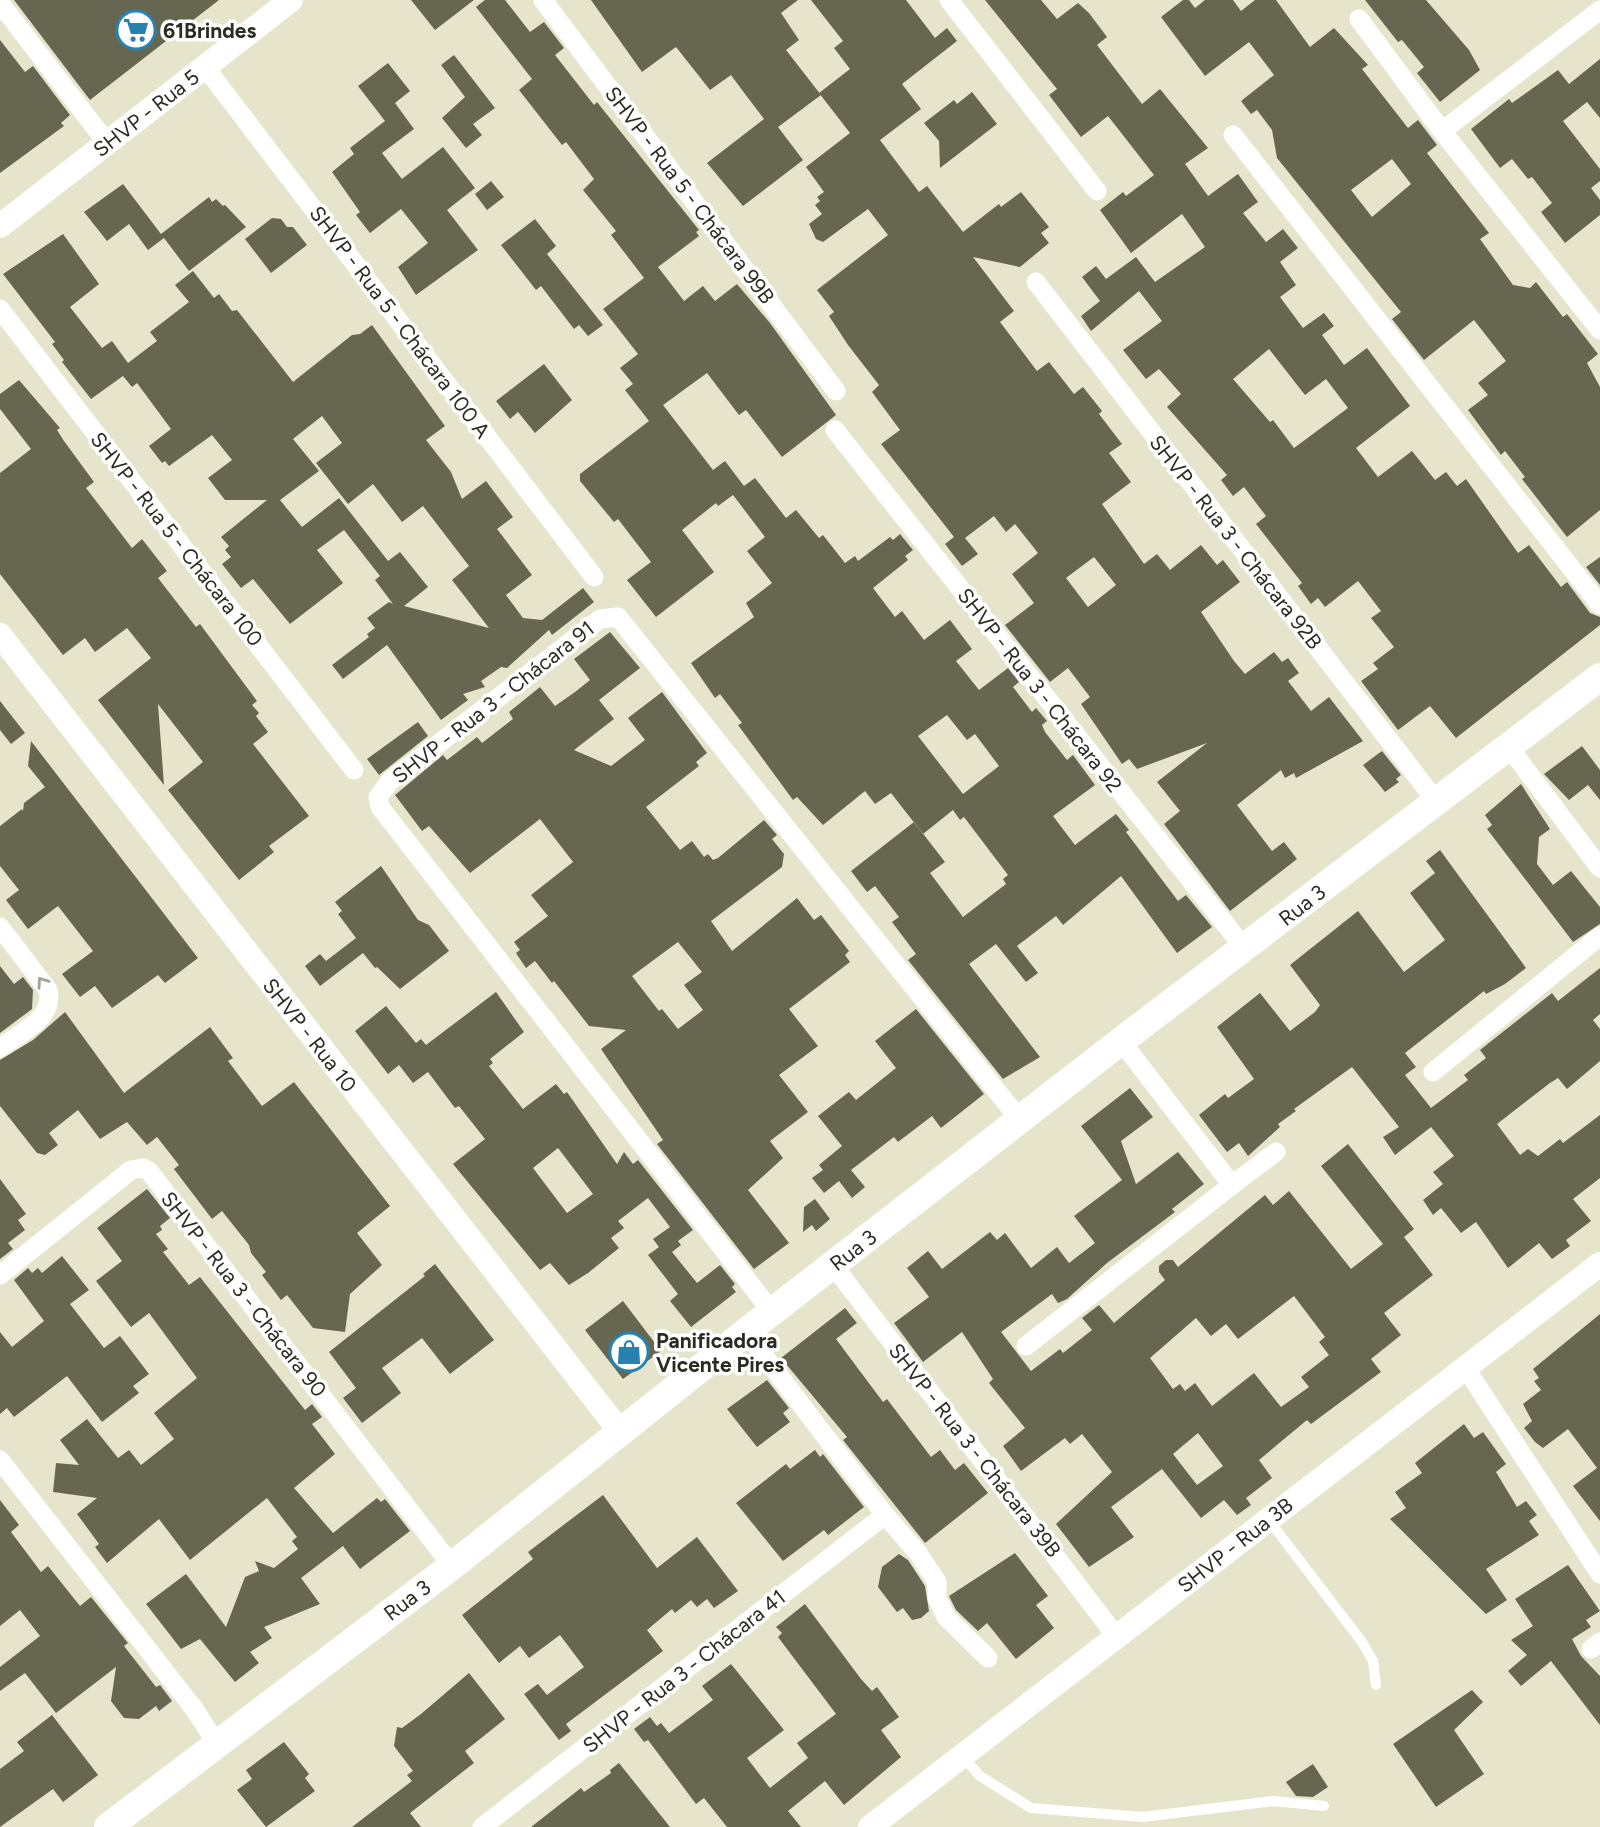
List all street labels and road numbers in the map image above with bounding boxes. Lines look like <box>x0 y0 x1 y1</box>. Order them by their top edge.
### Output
street label: SHVP - Rua 5 <box>88 64 204 162</box>
street label: SHVP - Rua 5 - Chácara 99B <box>600 81 780 309</box>
street label: SHVP - Rua 5 - Chácara 100 A <box>305 201 495 443</box>
street label: SHVP - Rua 5 - Chácara 100 <box>86 427 268 651</box>
street label: SHVP - Rua 3 - Chácara 92B <box>1145 430 1327 654</box>
street label: SHVP - Rua 3 - Chácara 92 <box>953 583 1127 797</box>
street label: SHVP - Rua 3 - Chácara 91 <box>387 616 599 788</box>
street label: Rua 3 <box>1274 879 1330 931</box>
street label: SHVP - Rua 10 <box>258 973 362 1097</box>
street label: SHVP - Rua 3 - Chácara 90 <box>156 1186 332 1402</box>
street label: Rua 3 <box>825 1224 881 1276</box>
street label: SHVP - Rua 3 - Chácara 39B <box>884 1338 1066 1562</box>
street label: SHVP - Rua 3B <box>1172 1492 1298 1598</box>
street label: Rua 3 <box>379 1574 435 1626</box>
street label: SHVP - Rua 3 - Chácara 41 <box>578 1584 790 1758</box>

